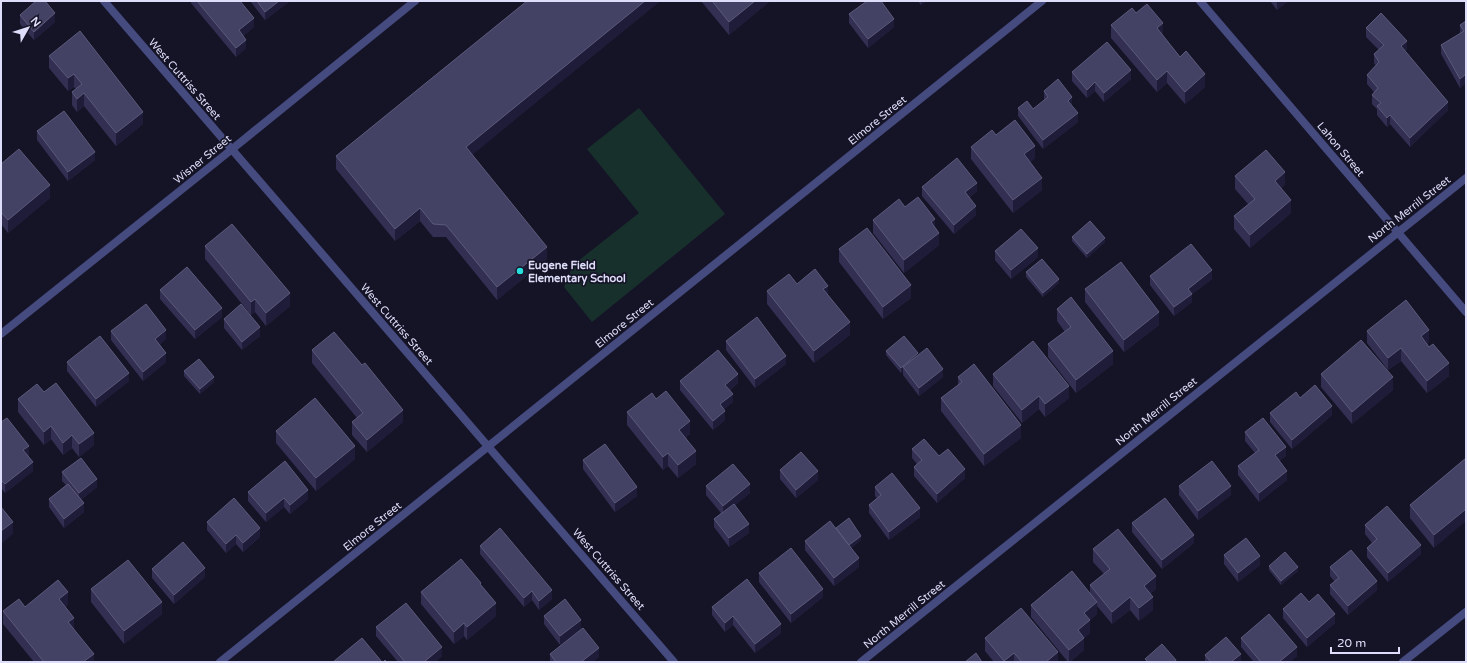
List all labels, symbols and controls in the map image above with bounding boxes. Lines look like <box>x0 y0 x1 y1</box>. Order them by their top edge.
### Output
north arrow <box>8 8 48 48</box>
text: N <box>28 14 43 30</box>
street label: West Cuttriss Street <box>146 36 224 123</box>
street label: Elmore Street <box>846 93 909 148</box>
street label: Lahon Street <box>1314 120 1367 179</box>
street label: Wisner Street <box>171 132 234 187</box>
street label: North Merrill Street <box>1366 173 1453 246</box>
place label: Eugene Field Elementary School <box>528 259 626 286</box>
marker: Eugene Field Elementary School <box>515 266 525 276</box>
street label: West Cuttriss Street <box>358 281 436 368</box>
street label: Elmore Street <box>593 296 656 351</box>
street label: North Merrill Street <box>1113 375 1200 448</box>
street label: Elmore Street <box>341 499 404 554</box>
street label: West Cuttriss Street <box>570 526 648 613</box>
street label: North Merrill Street <box>861 578 948 651</box>
scale bar <box>1331 629 1399 655</box>
text: 20 m <box>1337 636 1366 650</box>

